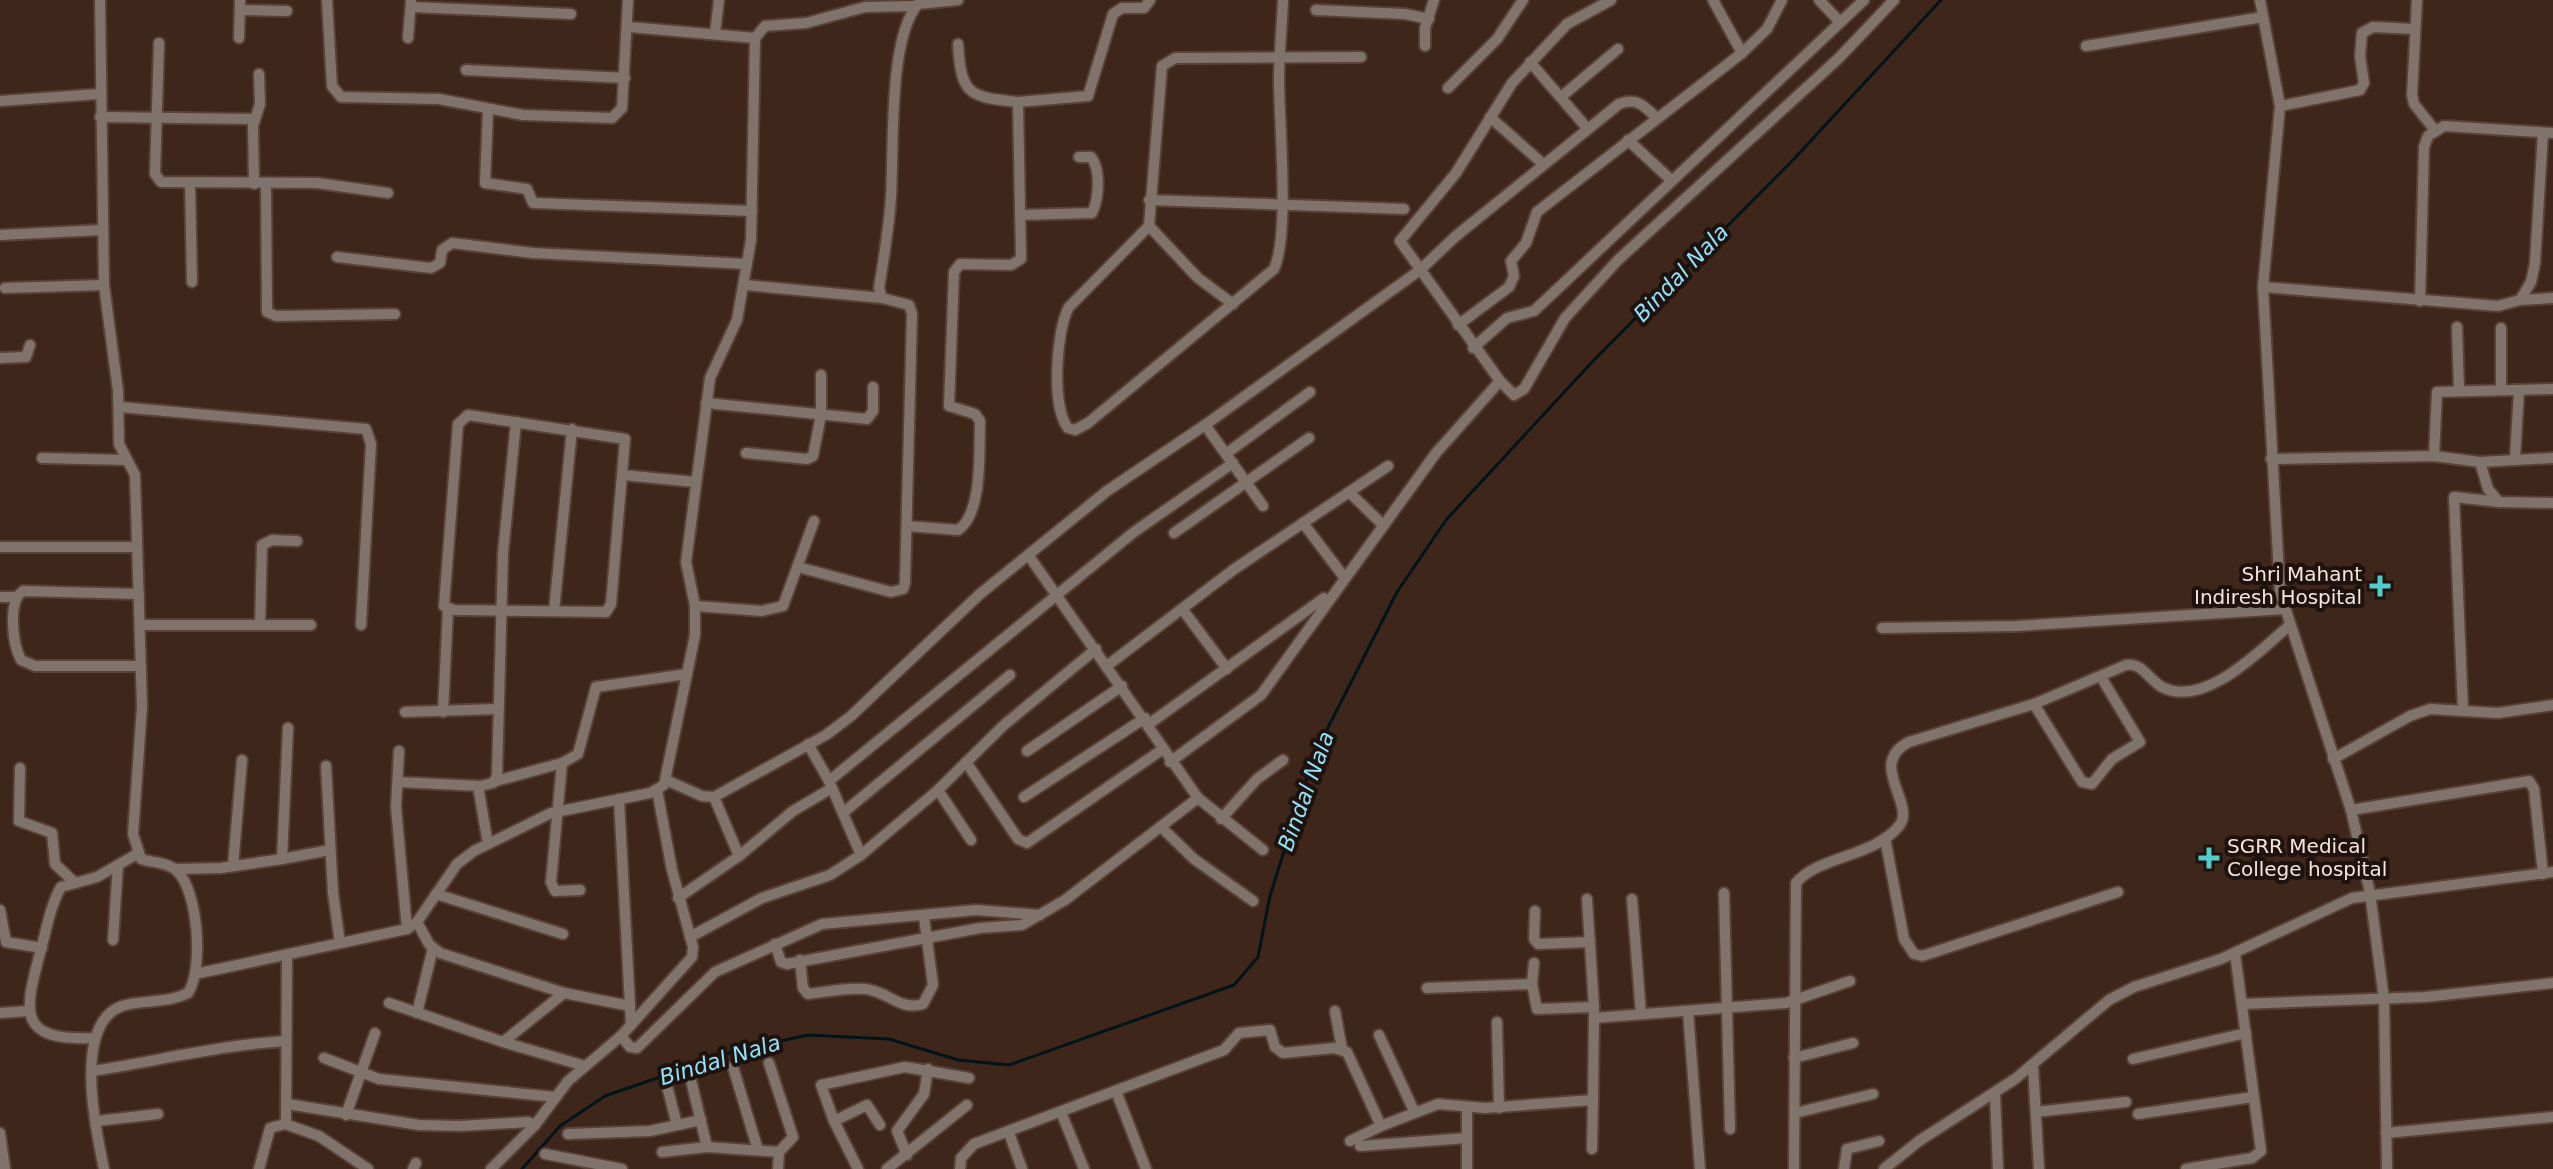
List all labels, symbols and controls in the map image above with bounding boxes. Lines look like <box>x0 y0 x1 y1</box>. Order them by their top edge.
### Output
water label: Bindal Nala <box>1629 219 1733 327</box>
place label: Shri Mahant Indiresh Hospital <box>2194 562 2362 609</box>
marker: Shri Mahant Indiresh Hospital <box>2369 575 2391 597</box>
water label: Bindal Nala <box>1273 728 1339 854</box>
place label: SGRR Medical College hospital <box>2227 834 2387 881</box>
marker: SGRR Medical College hospital <box>2198 847 2220 869</box>
water label: Bindal Nala <box>656 1030 784 1090</box>

